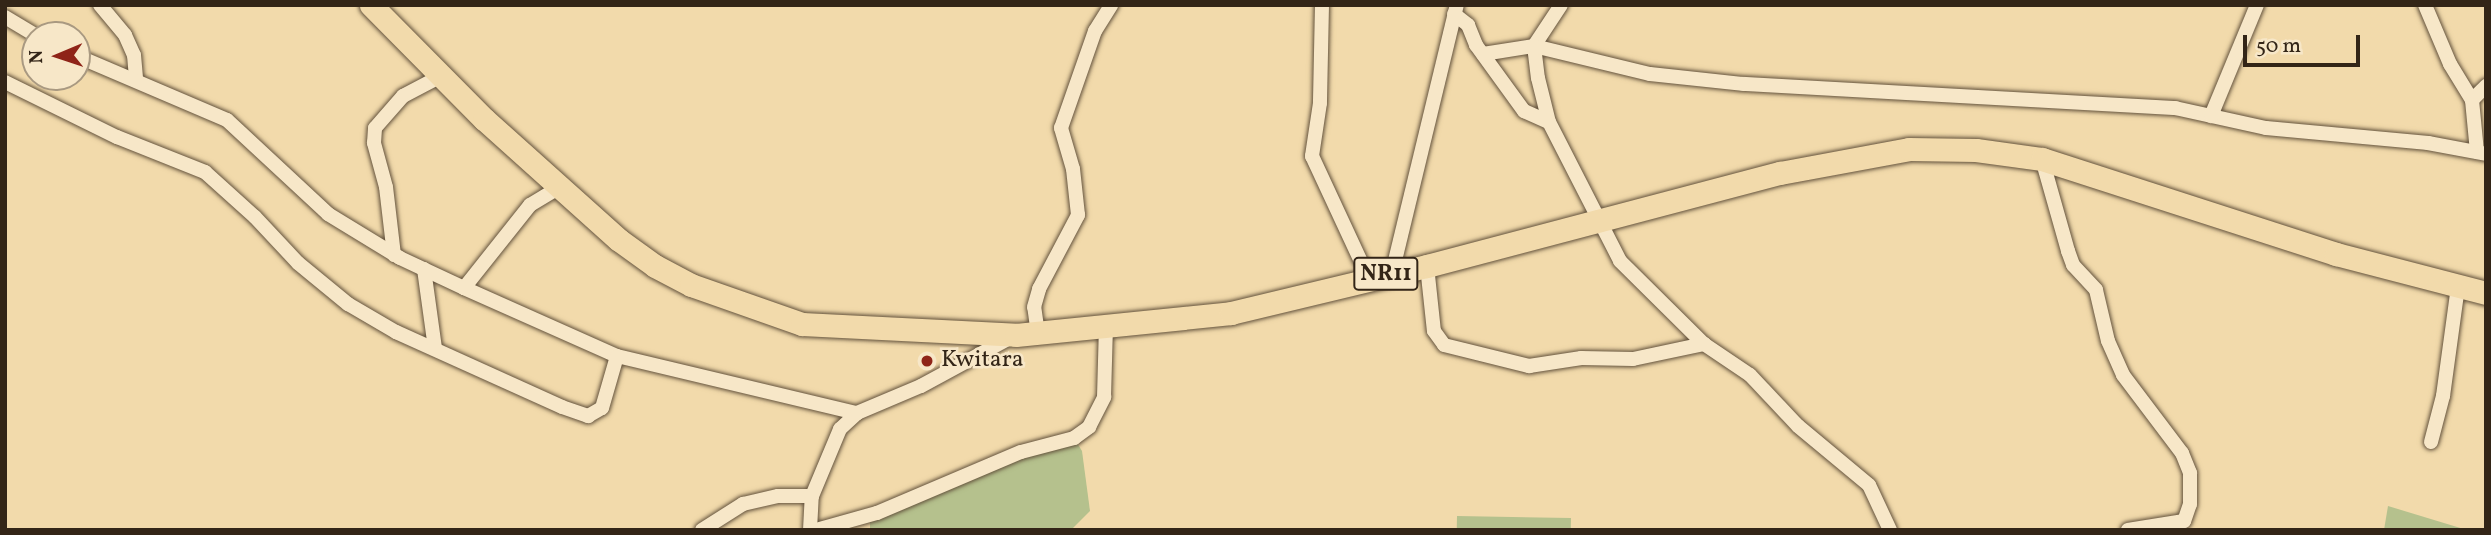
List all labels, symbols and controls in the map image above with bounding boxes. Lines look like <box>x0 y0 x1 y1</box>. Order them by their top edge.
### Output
north arrow <box>21 21 91 91</box>
scale bar <box>2246 21 2363 65</box>
text: 50 m <box>2256 32 2301 61</box>
text: N <box>24 49 50 64</box>
road number: NR11 <box>1353 255 1419 294</box>
place label: Kwitara <box>941 347 1024 375</box>
marker: Kwitara <box>919 353 935 369</box>

